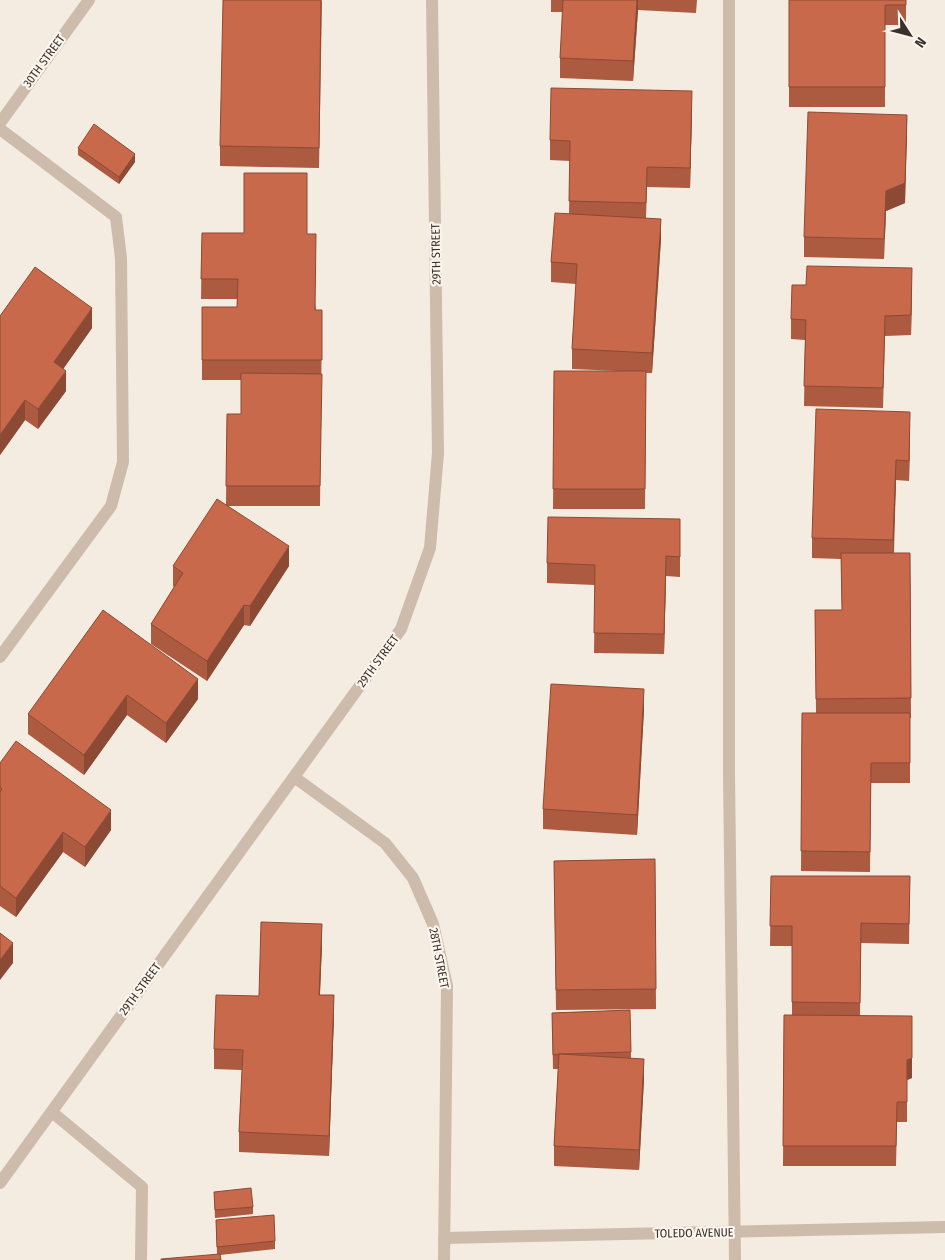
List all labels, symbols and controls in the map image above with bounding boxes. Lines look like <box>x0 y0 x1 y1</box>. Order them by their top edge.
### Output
north arrow <box>885 10 935 60</box>
street label: 30TH STREET <box>20 32 68 90</box>
text: N <box>911 34 929 51</box>
street label: 29TH STREET <box>428 223 444 285</box>
street label: 29TH STREET <box>354 632 402 690</box>
street label: 28TH STREET <box>426 927 452 990</box>
street label: 29TH STREET <box>116 960 164 1018</box>
street label: TOLEDO AVENUE <box>654 1225 734 1241</box>

